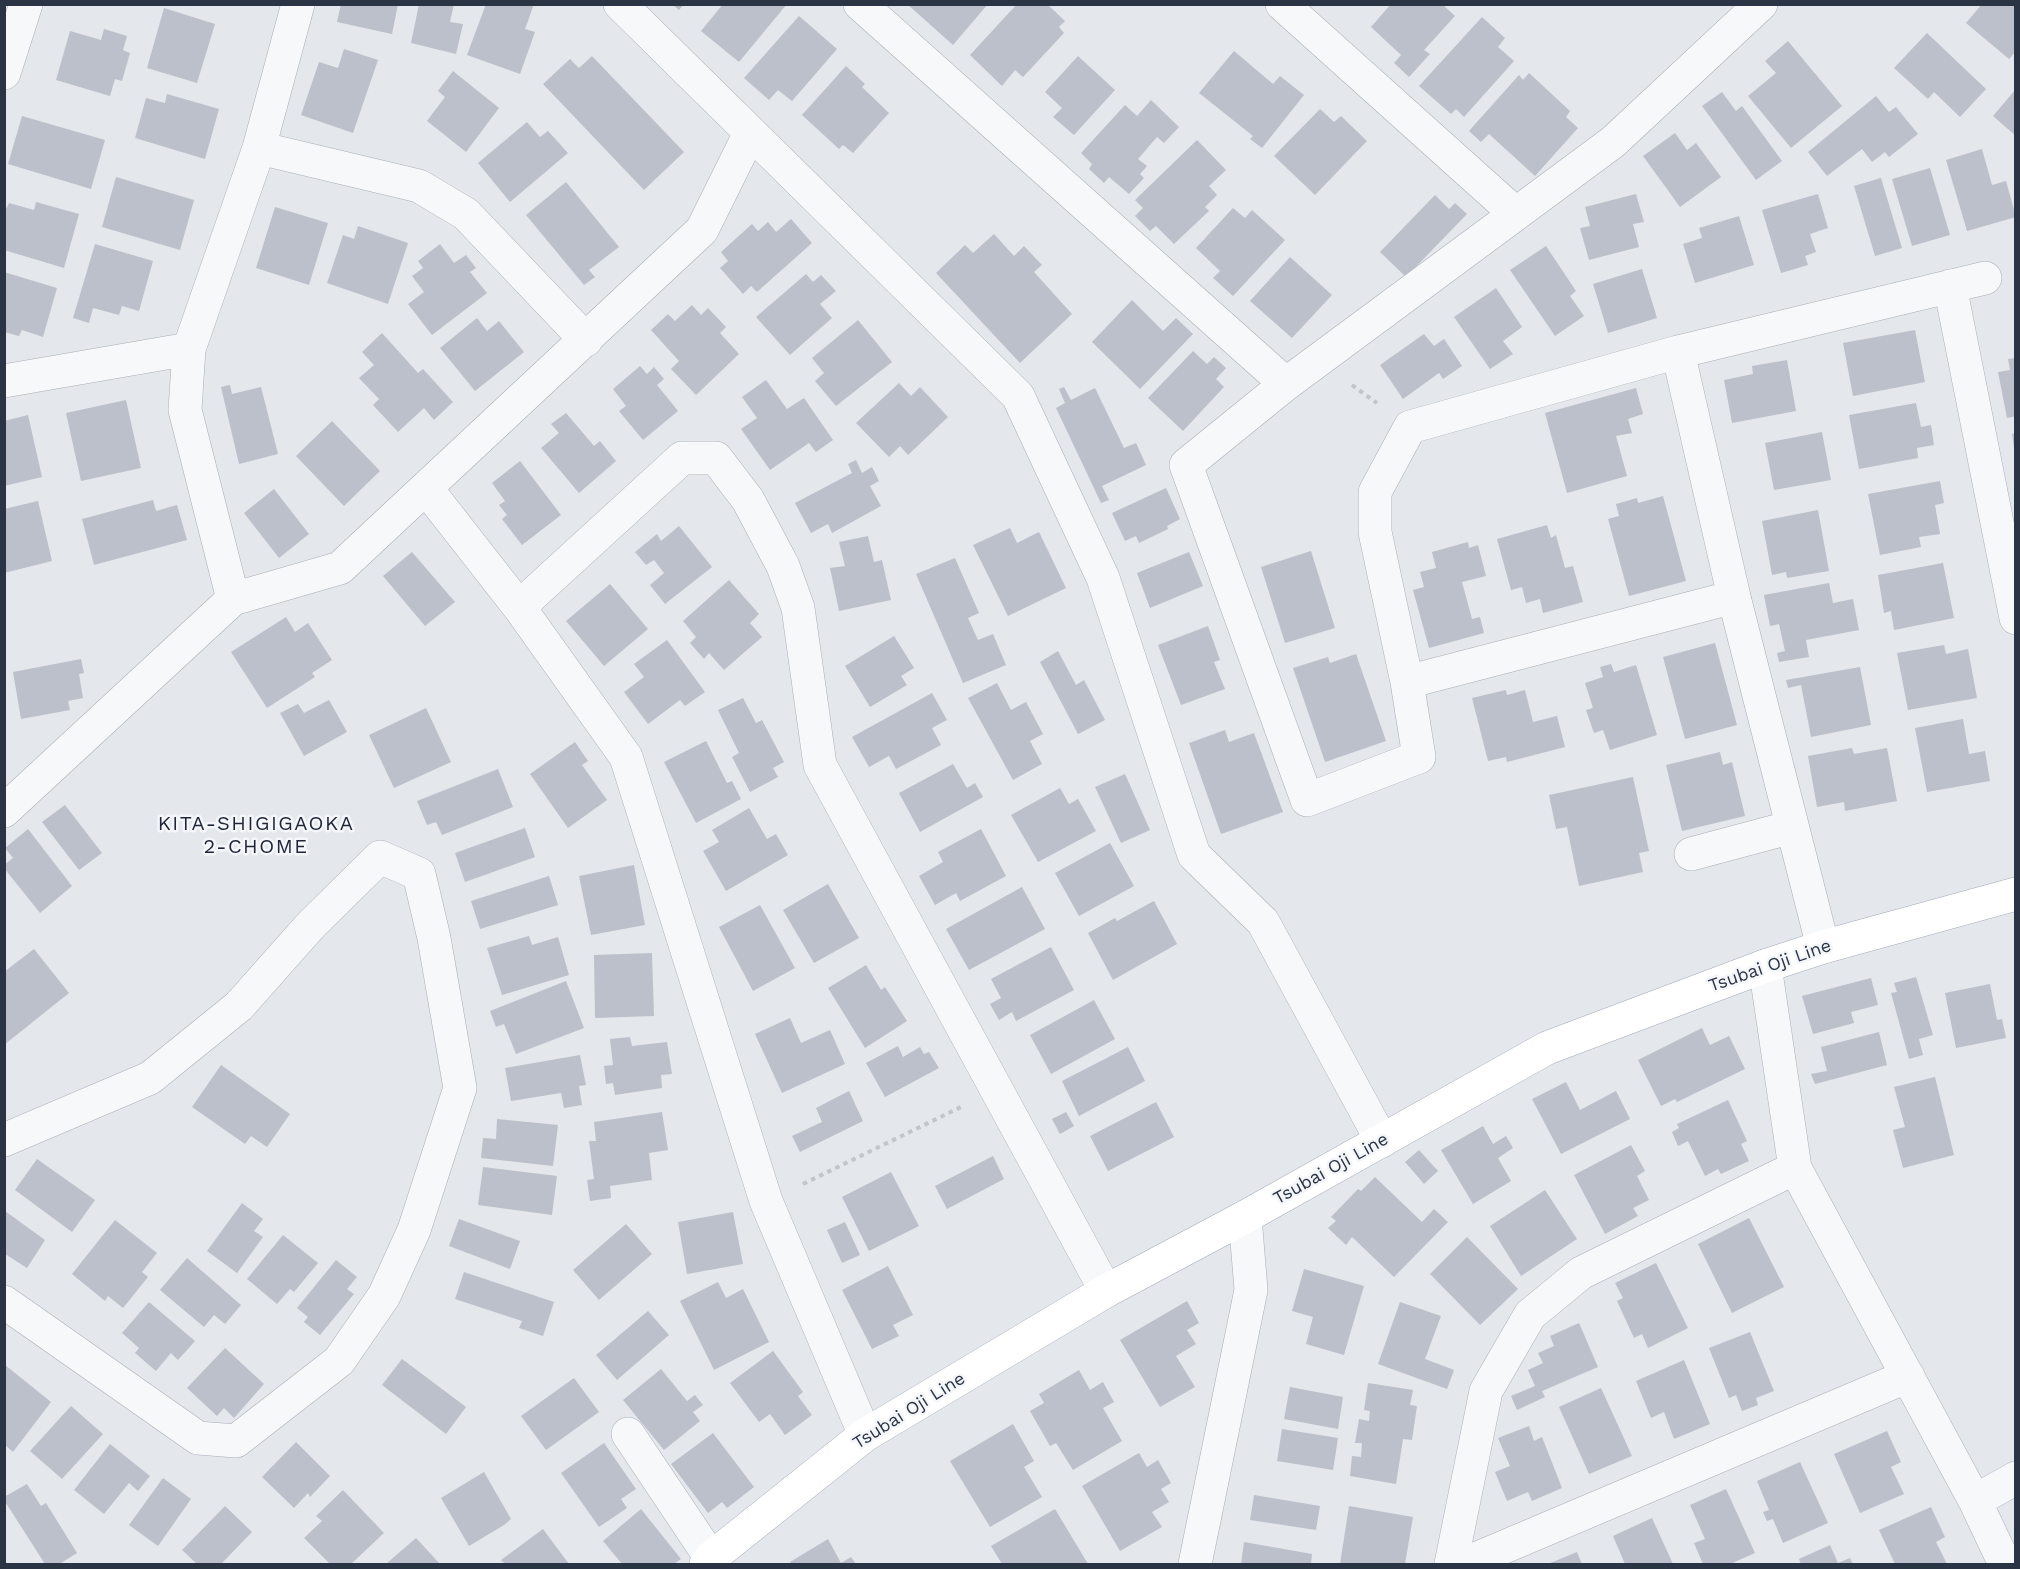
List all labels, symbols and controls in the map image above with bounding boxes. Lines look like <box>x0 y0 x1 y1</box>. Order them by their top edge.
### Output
district label: KITA-SHIGIGAOKA 2-CHOME <box>158 812 354 859</box>
street label: Tsubai Oji Line <box>1706 935 1834 997</box>
street label: Tsubai Oji Line <box>1270 1128 1392 1210</box>
street label: Tsubai Oji Line <box>849 1368 969 1454</box>

